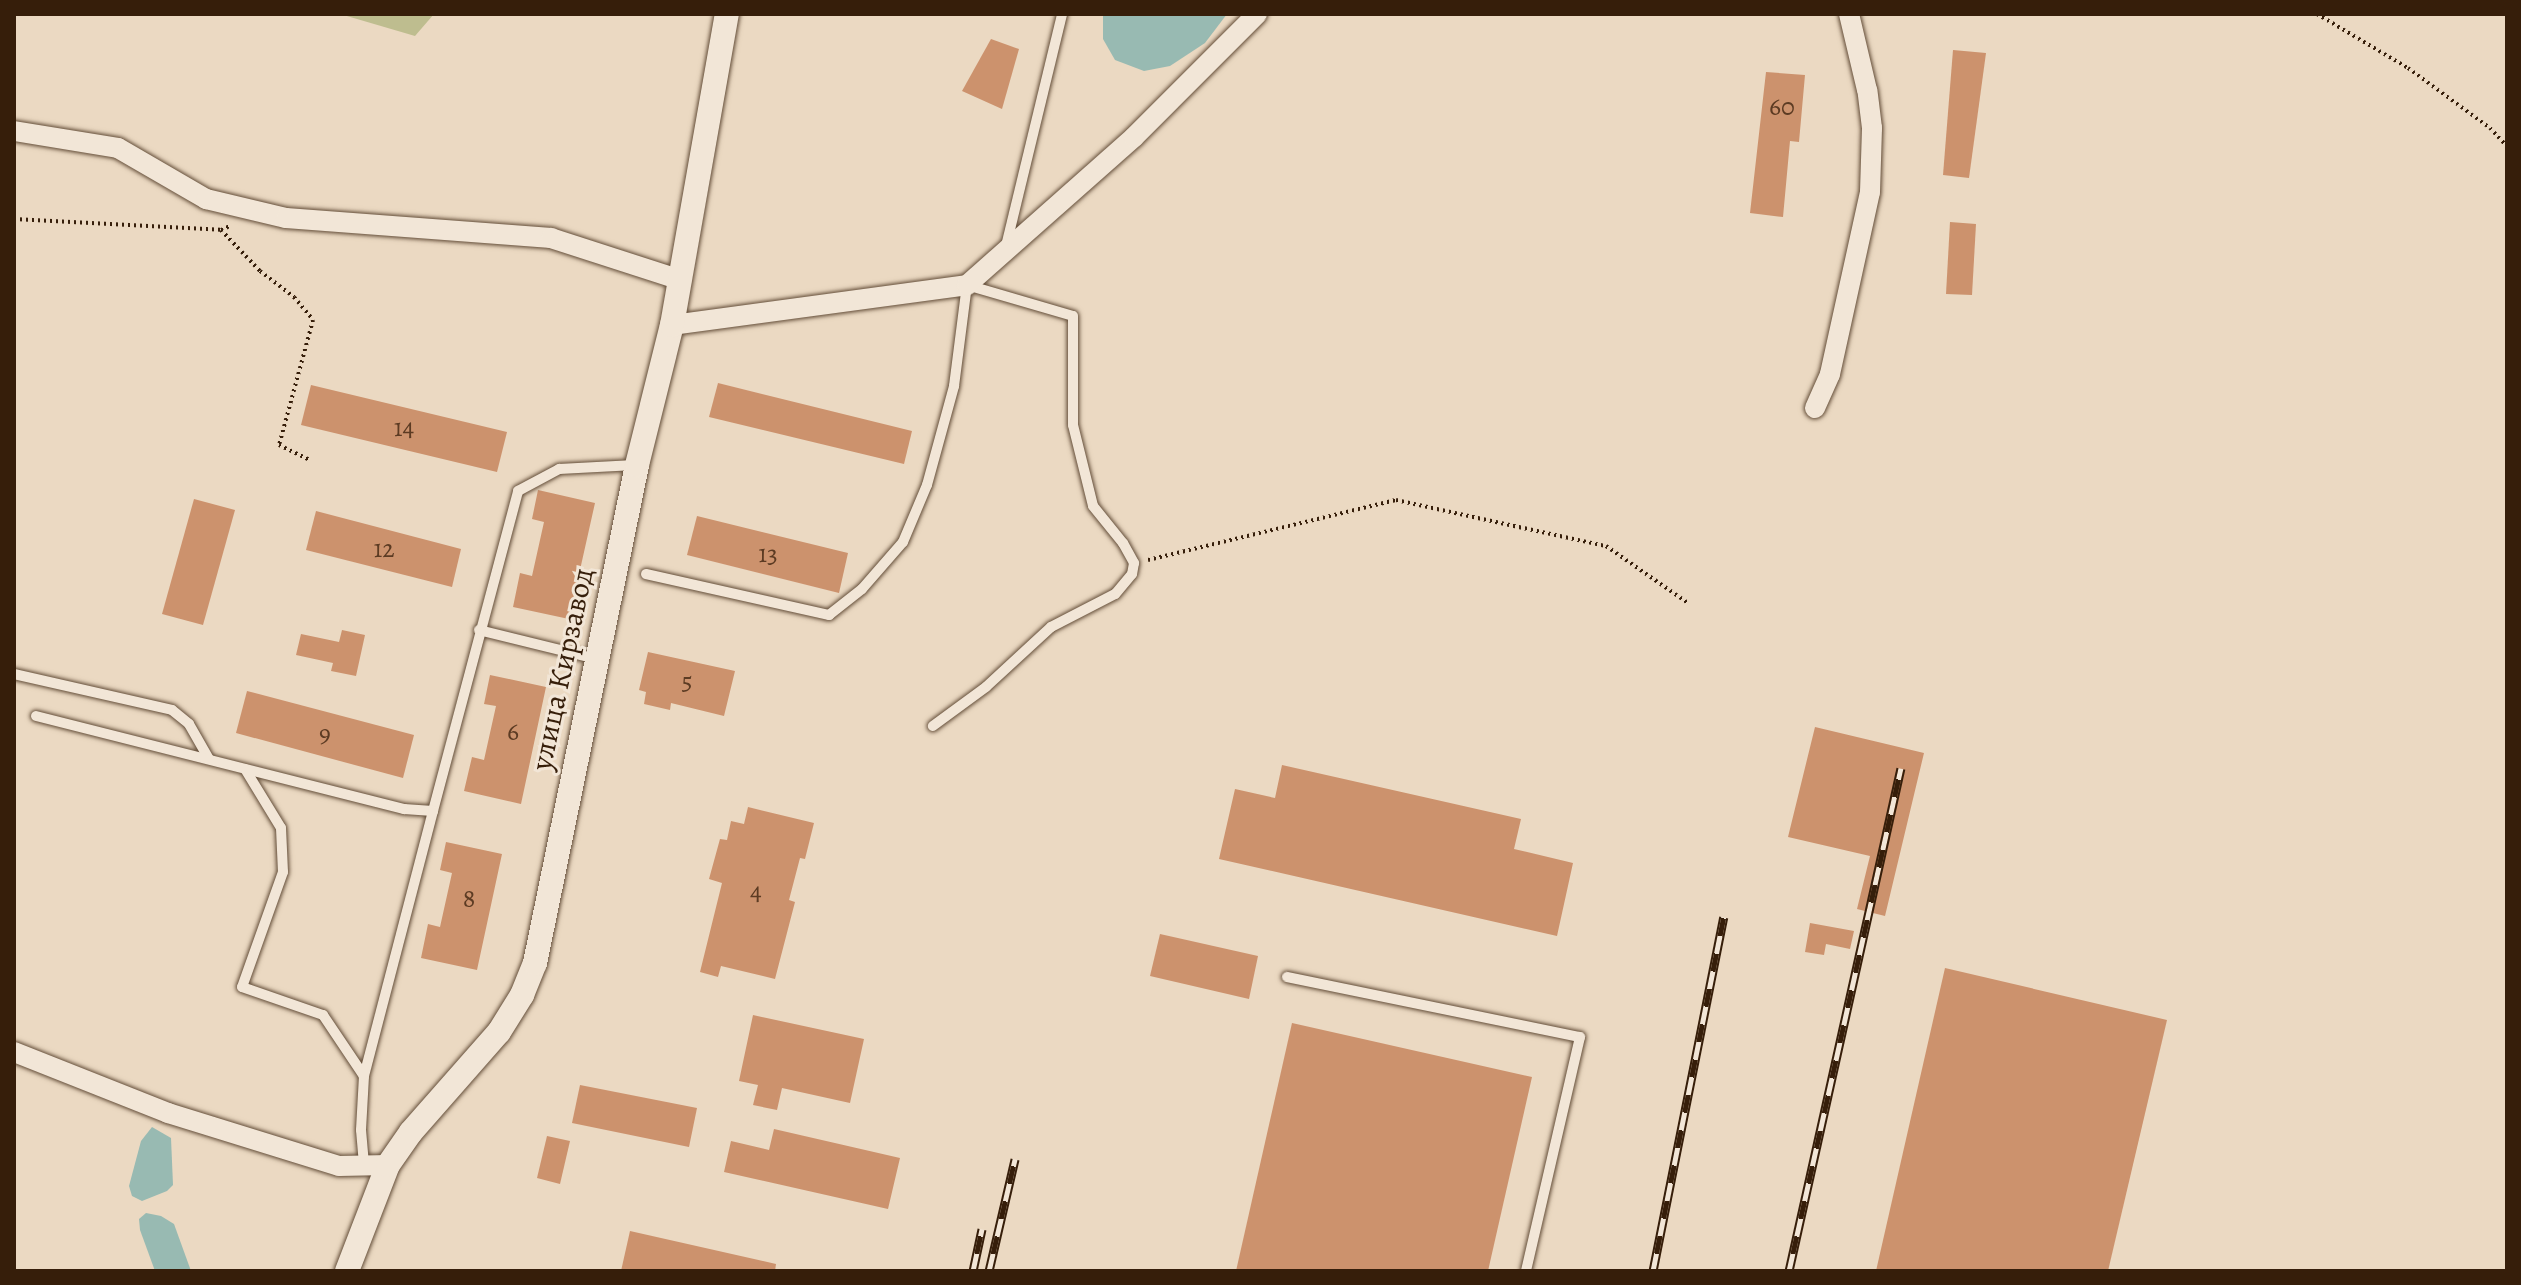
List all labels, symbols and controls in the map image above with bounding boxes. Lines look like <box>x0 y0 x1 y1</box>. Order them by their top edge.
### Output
house number: 60 <box>1769 91 1795 123</box>
house number: 14 <box>394 412 414 444</box>
house number: 12 <box>373 533 395 565</box>
house number: 13 <box>758 538 778 570</box>
street label: улица Кирзавод <box>523 565 601 773</box>
house number: 5 <box>681 665 693 697</box>
house number: 6 <box>507 716 519 748</box>
house number: 9 <box>319 718 331 750</box>
house number: 4 <box>750 876 762 908</box>
house number: 8 <box>463 883 475 915</box>

